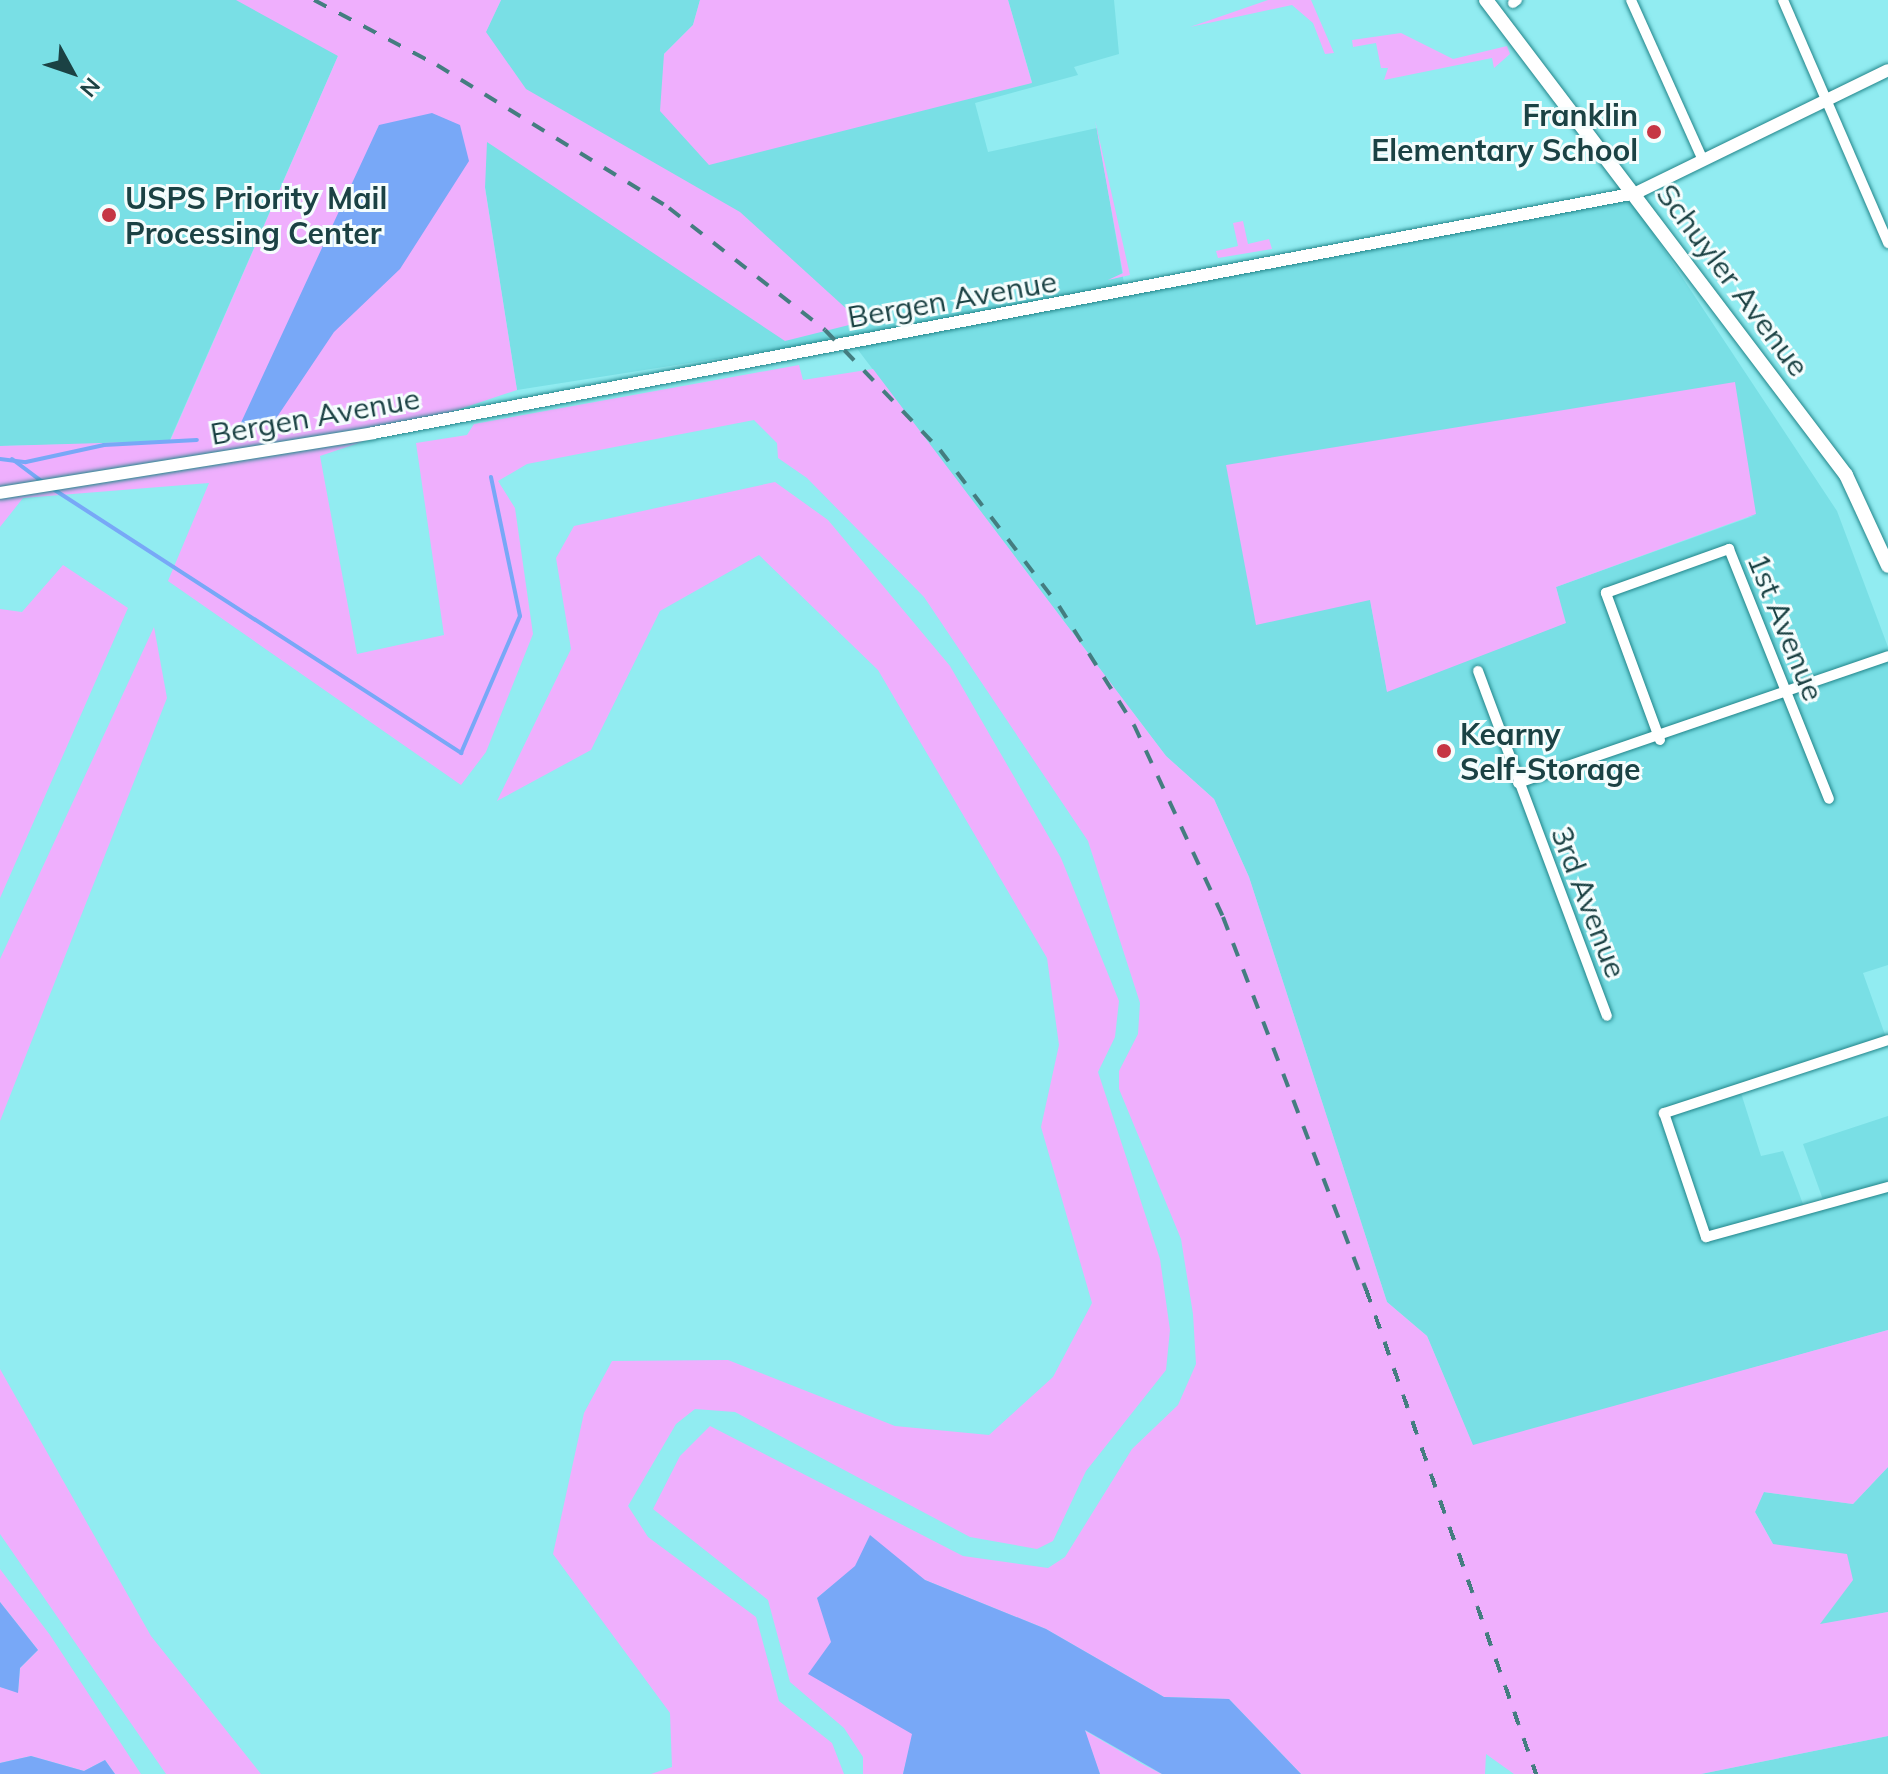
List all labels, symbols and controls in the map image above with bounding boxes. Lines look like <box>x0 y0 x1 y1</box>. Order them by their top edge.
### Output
north arrow <box>32 32 112 112</box>
text: N <box>74 72 106 103</box>
place label: Franklin Elementary School <box>1371 97 1638 168</box>
marker: Franklin Elementary School <box>1645 123 1663 141</box>
street label: Schuyler Avenue <box>1649 177 1817 383</box>
place label: USPS Priority Mail Processing Center <box>125 180 387 250</box>
marker: USPS Priority Mail Processing Center <box>100 206 118 224</box>
street label: Bergen Avenue <box>845 263 1059 335</box>
street label: Bergen Avenue <box>208 380 422 452</box>
street label: 1st Avenue <box>1740 548 1832 706</box>
place label: Kearny Self-Storage <box>1460 716 1640 786</box>
marker: Kearny Self-Storage <box>1435 742 1453 760</box>
street label: 3rd Avenue <box>1544 821 1634 983</box>

